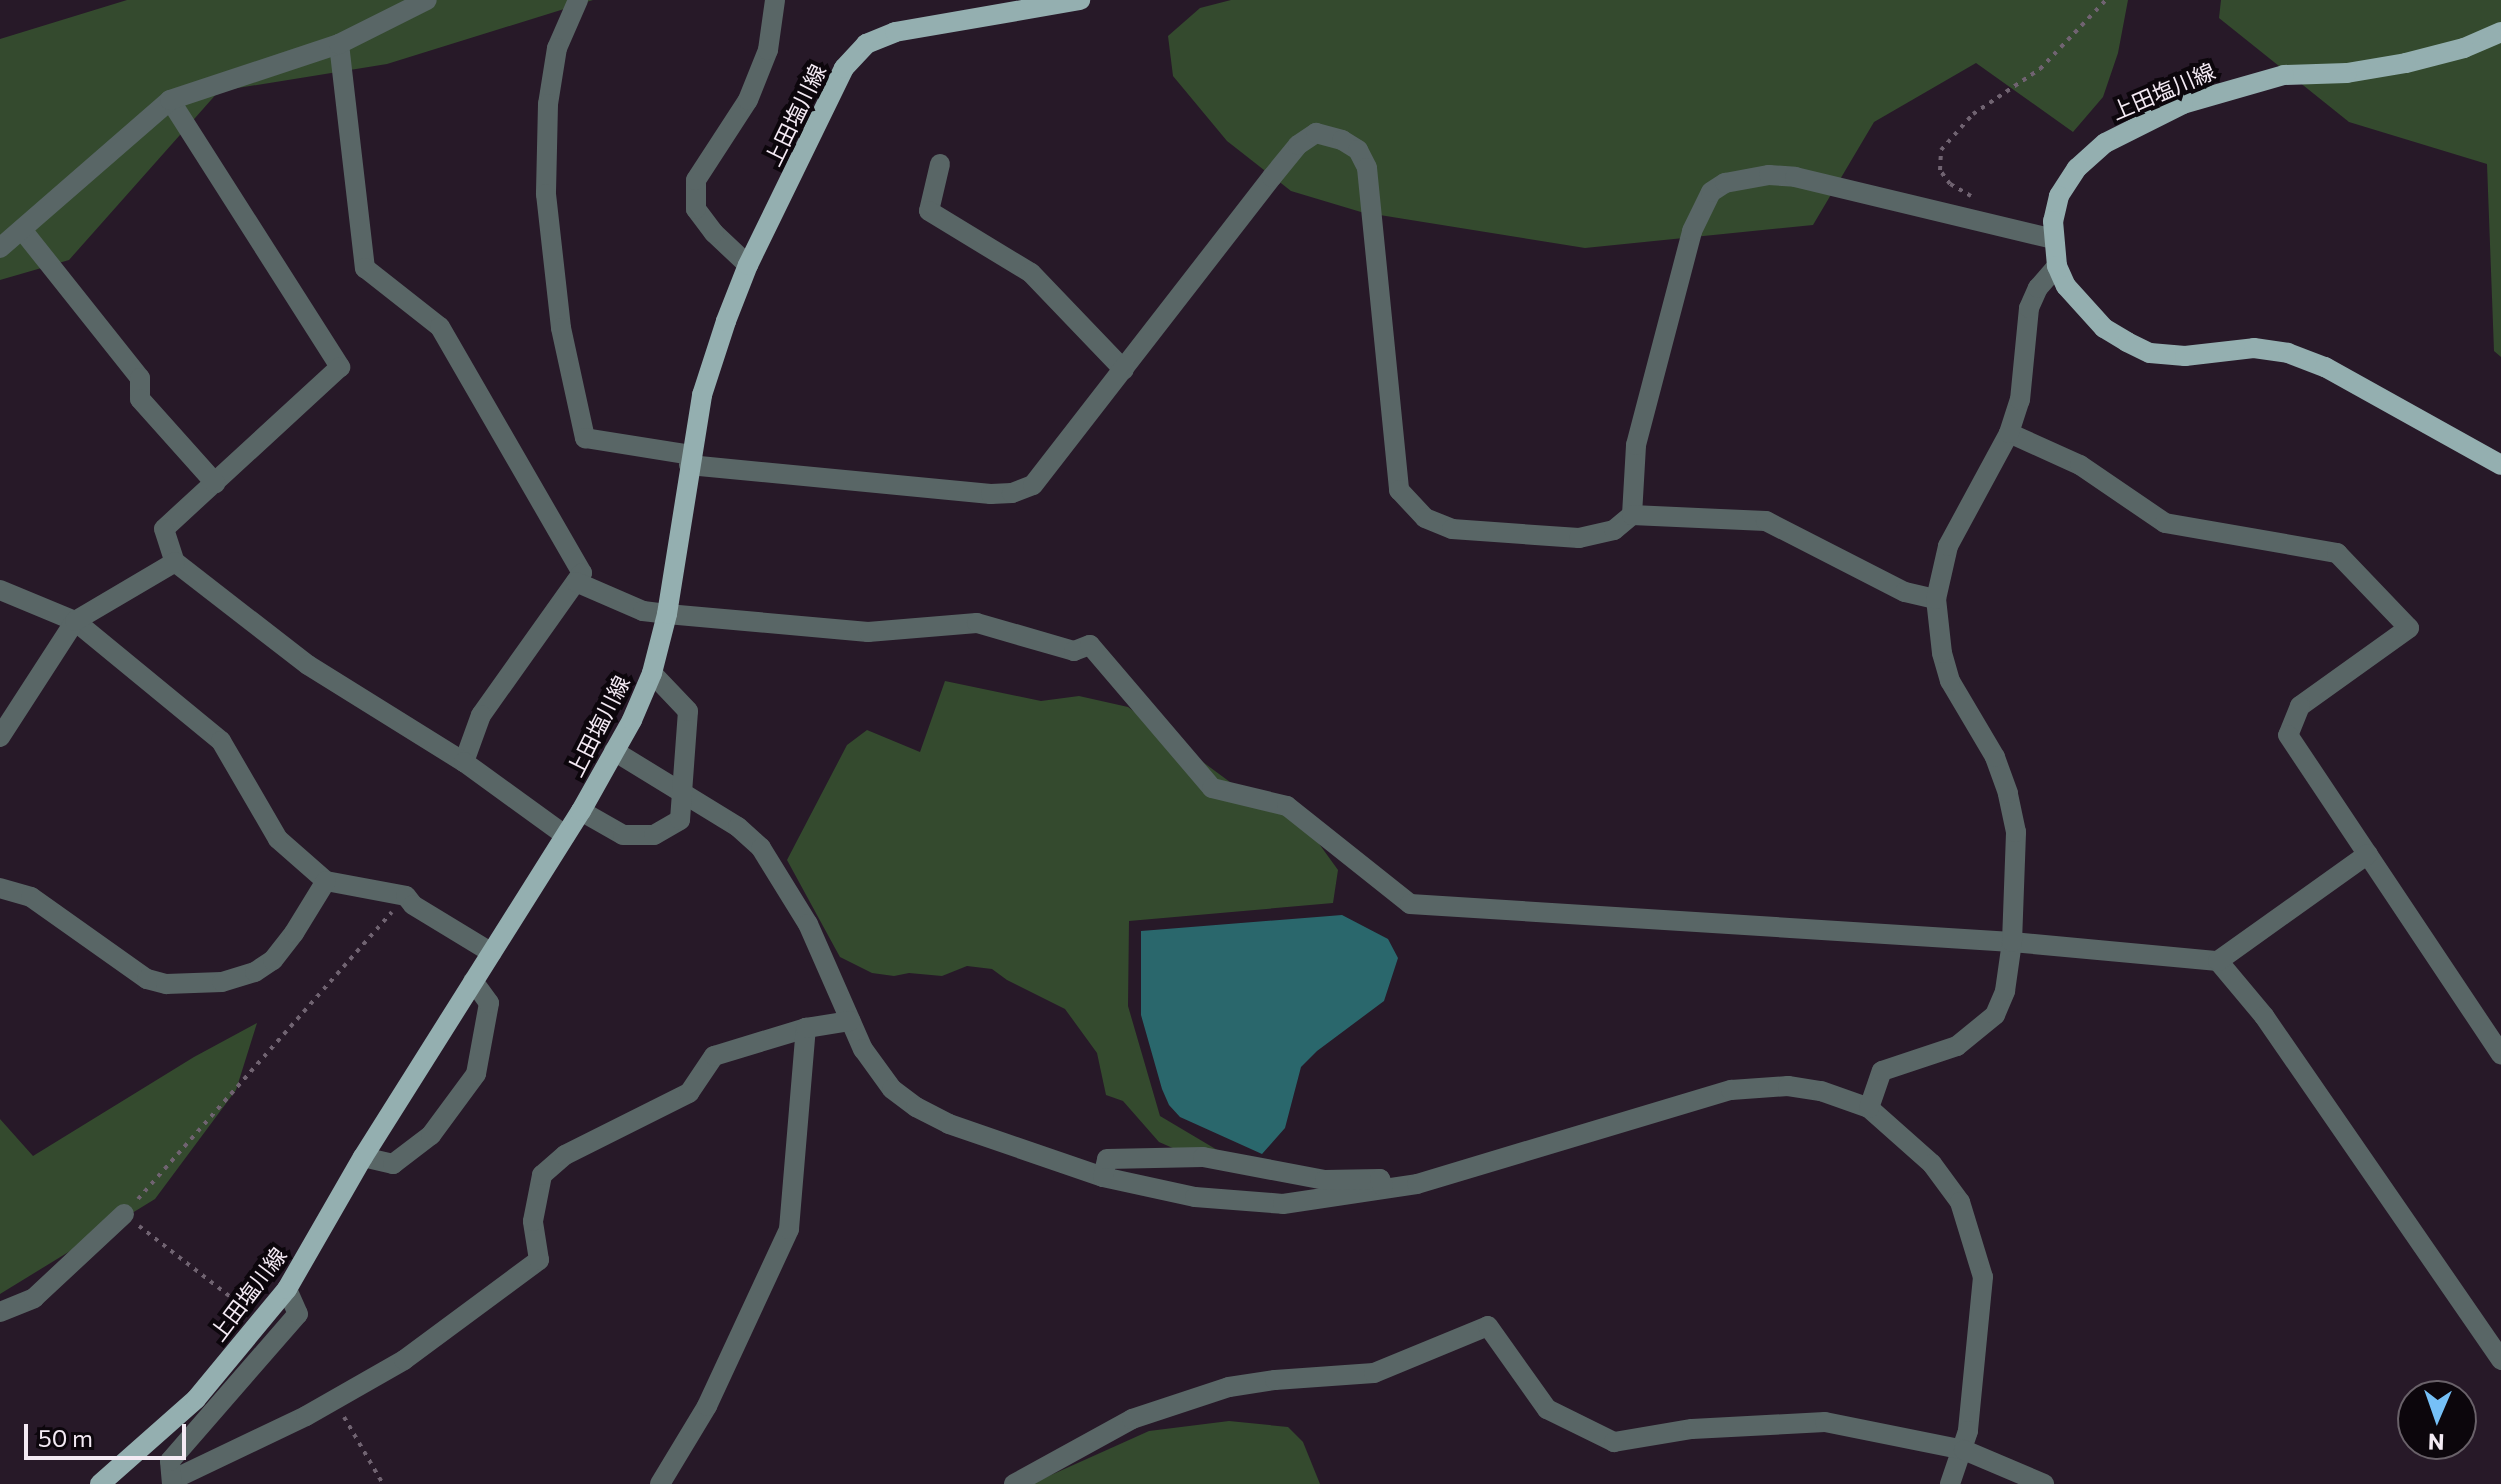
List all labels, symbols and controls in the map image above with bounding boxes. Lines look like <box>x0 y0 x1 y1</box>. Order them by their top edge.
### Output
street label: 上田塩川線 <box>2107 57 2219 125</box>
street label: 上田塩川線 <box>759 60 831 170</box>
street label: 上田塩川線 <box>561 671 635 781</box>
street label: 上田塩川線 <box>204 1242 292 1346</box>
north arrow <box>2397 1380 2477 1460</box>
scale bar <box>28 1408 190 1458</box>
text: 50 m <box>38 1423 93 1452</box>
text: N <box>2427 1429 2445 1456</box>

